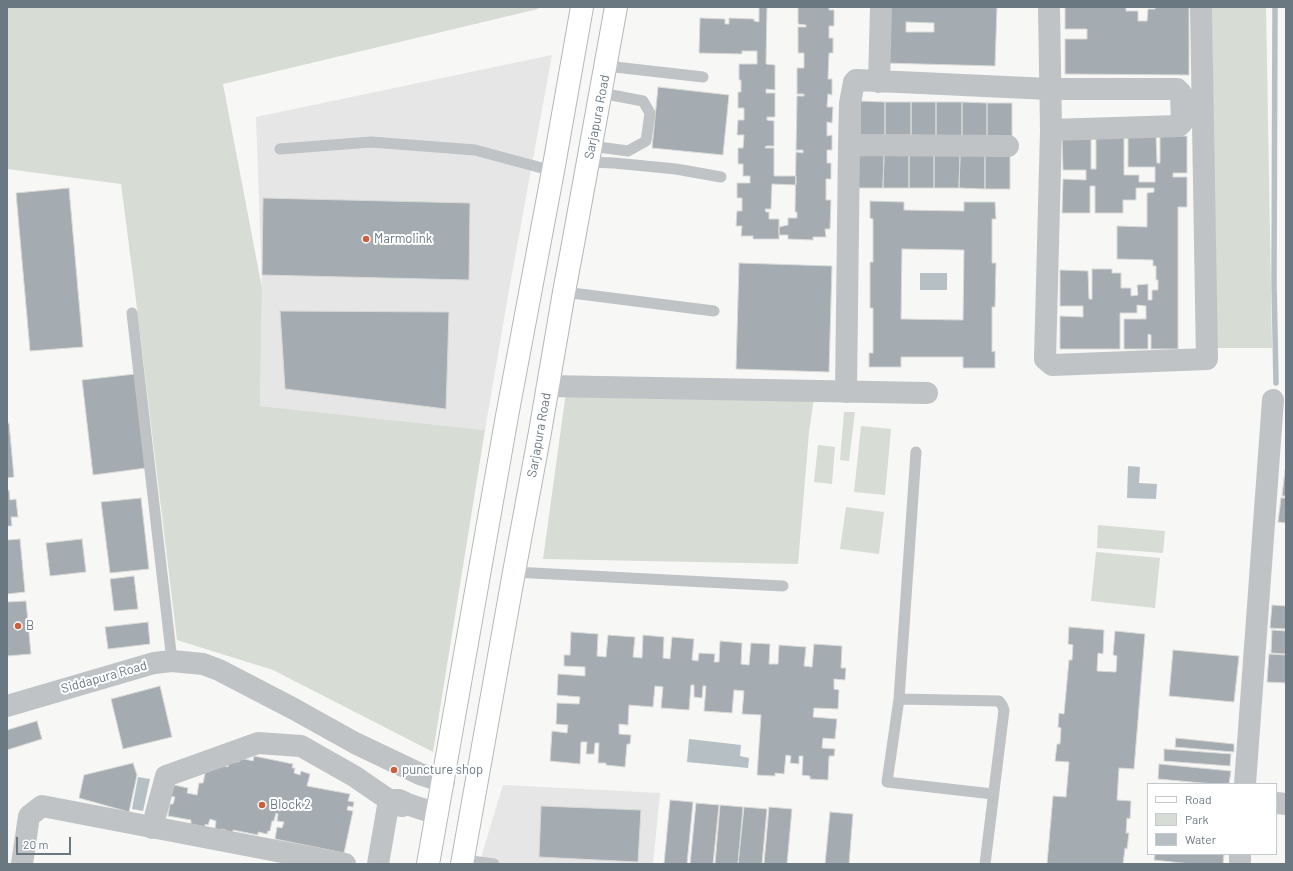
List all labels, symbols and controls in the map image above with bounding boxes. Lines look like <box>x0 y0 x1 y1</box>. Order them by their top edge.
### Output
street label: Sarjapura Road <box>581 73 613 161</box>
place label: Marmolink <box>374 231 432 247</box>
marker: Marmolink <box>361 234 371 244</box>
street label: Sarjapura Road <box>524 391 554 479</box>
place label: B <box>26 618 34 634</box>
marker: B <box>13 621 23 631</box>
street label: Siddapura Road <box>59 657 149 697</box>
place label: puncture shop <box>402 762 483 778</box>
marker: puncture shop <box>389 765 399 775</box>
legend <box>1147 783 1277 855</box>
text: Road <box>1185 792 1212 806</box>
place label: Block 2 <box>270 797 311 813</box>
marker: Block 2 <box>257 800 267 810</box>
text: Park <box>1185 812 1209 826</box>
scale bar <box>18 829 73 855</box>
text: Water <box>1185 832 1216 846</box>
text: 20 m <box>23 837 49 851</box>

